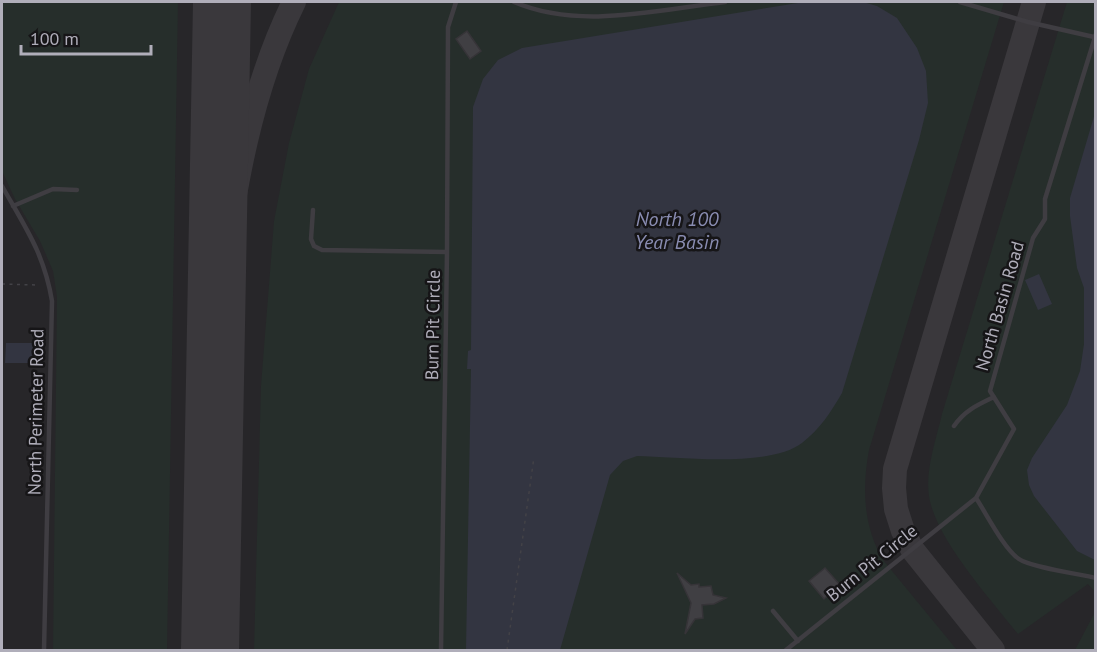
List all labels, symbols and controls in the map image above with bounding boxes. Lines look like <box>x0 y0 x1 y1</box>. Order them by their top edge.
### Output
scale bar <box>21 18 152 56</box>
text: 100 m <box>30 27 79 50</box>
water label: North 100 Year Basin <box>635 206 719 255</box>
street label: North Basin Road <box>970 238 1029 373</box>
street label: Burn Pit Circle <box>420 270 445 380</box>
street label: North Perimeter Road <box>23 329 48 495</box>
street label: Burn Pit Circle <box>821 519 922 606</box>

